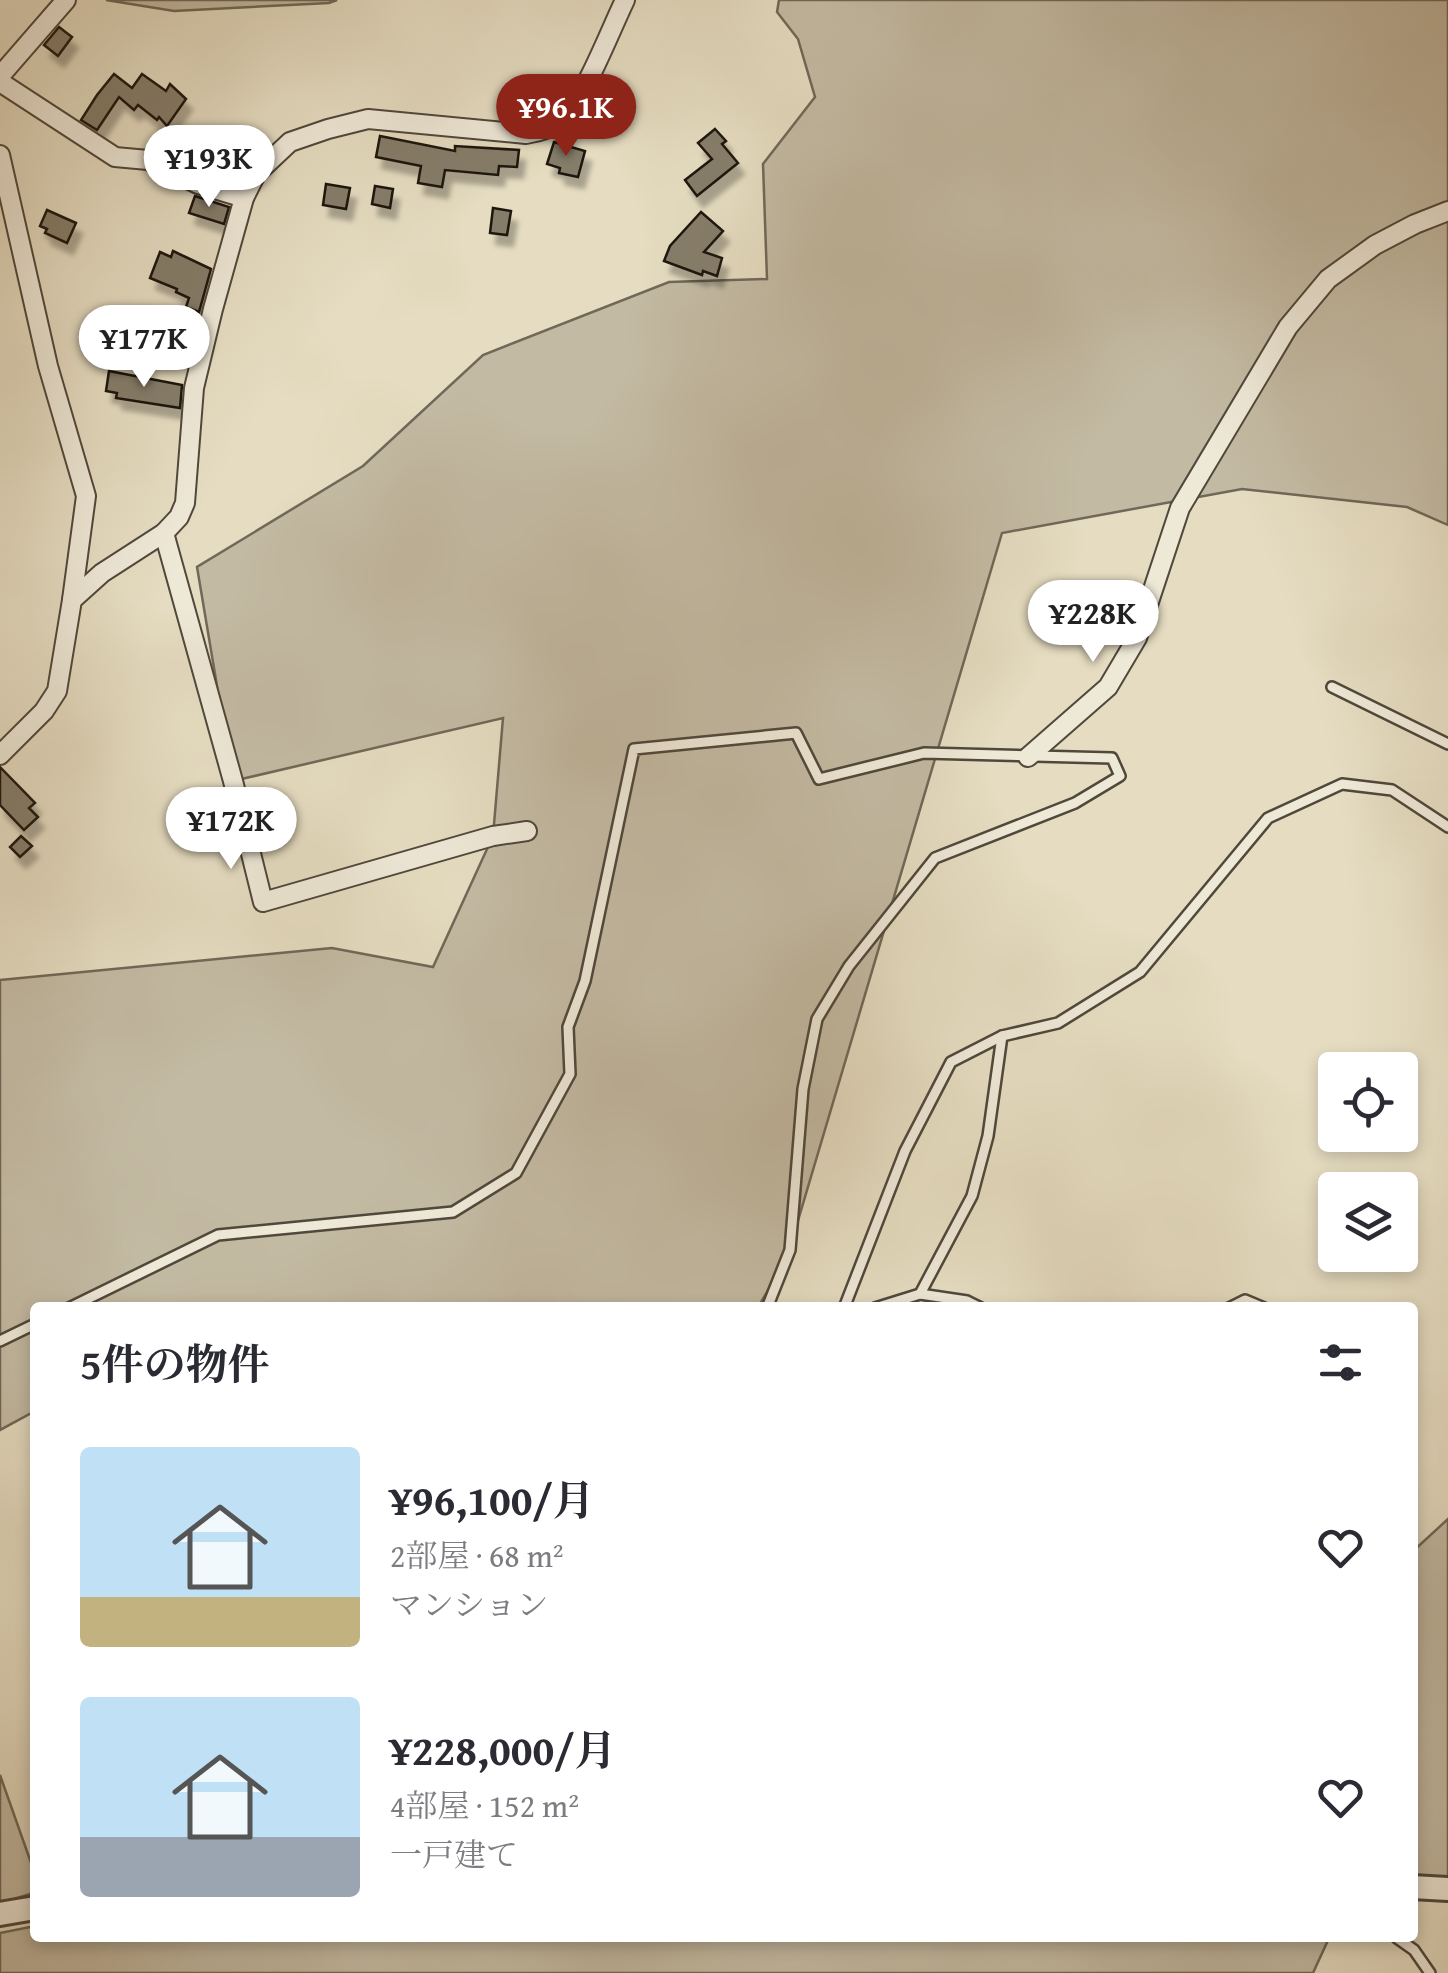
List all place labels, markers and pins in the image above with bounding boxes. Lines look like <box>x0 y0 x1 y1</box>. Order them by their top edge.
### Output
pin: ¥96.1K <box>485 74 647 159</box>
pin: ¥193K <box>139 125 279 210</box>
pin: ¥177K <box>74 305 214 390</box>
pin: ¥228K <box>1023 580 1163 665</box>
pin: ¥172K <box>161 787 301 872</box>

